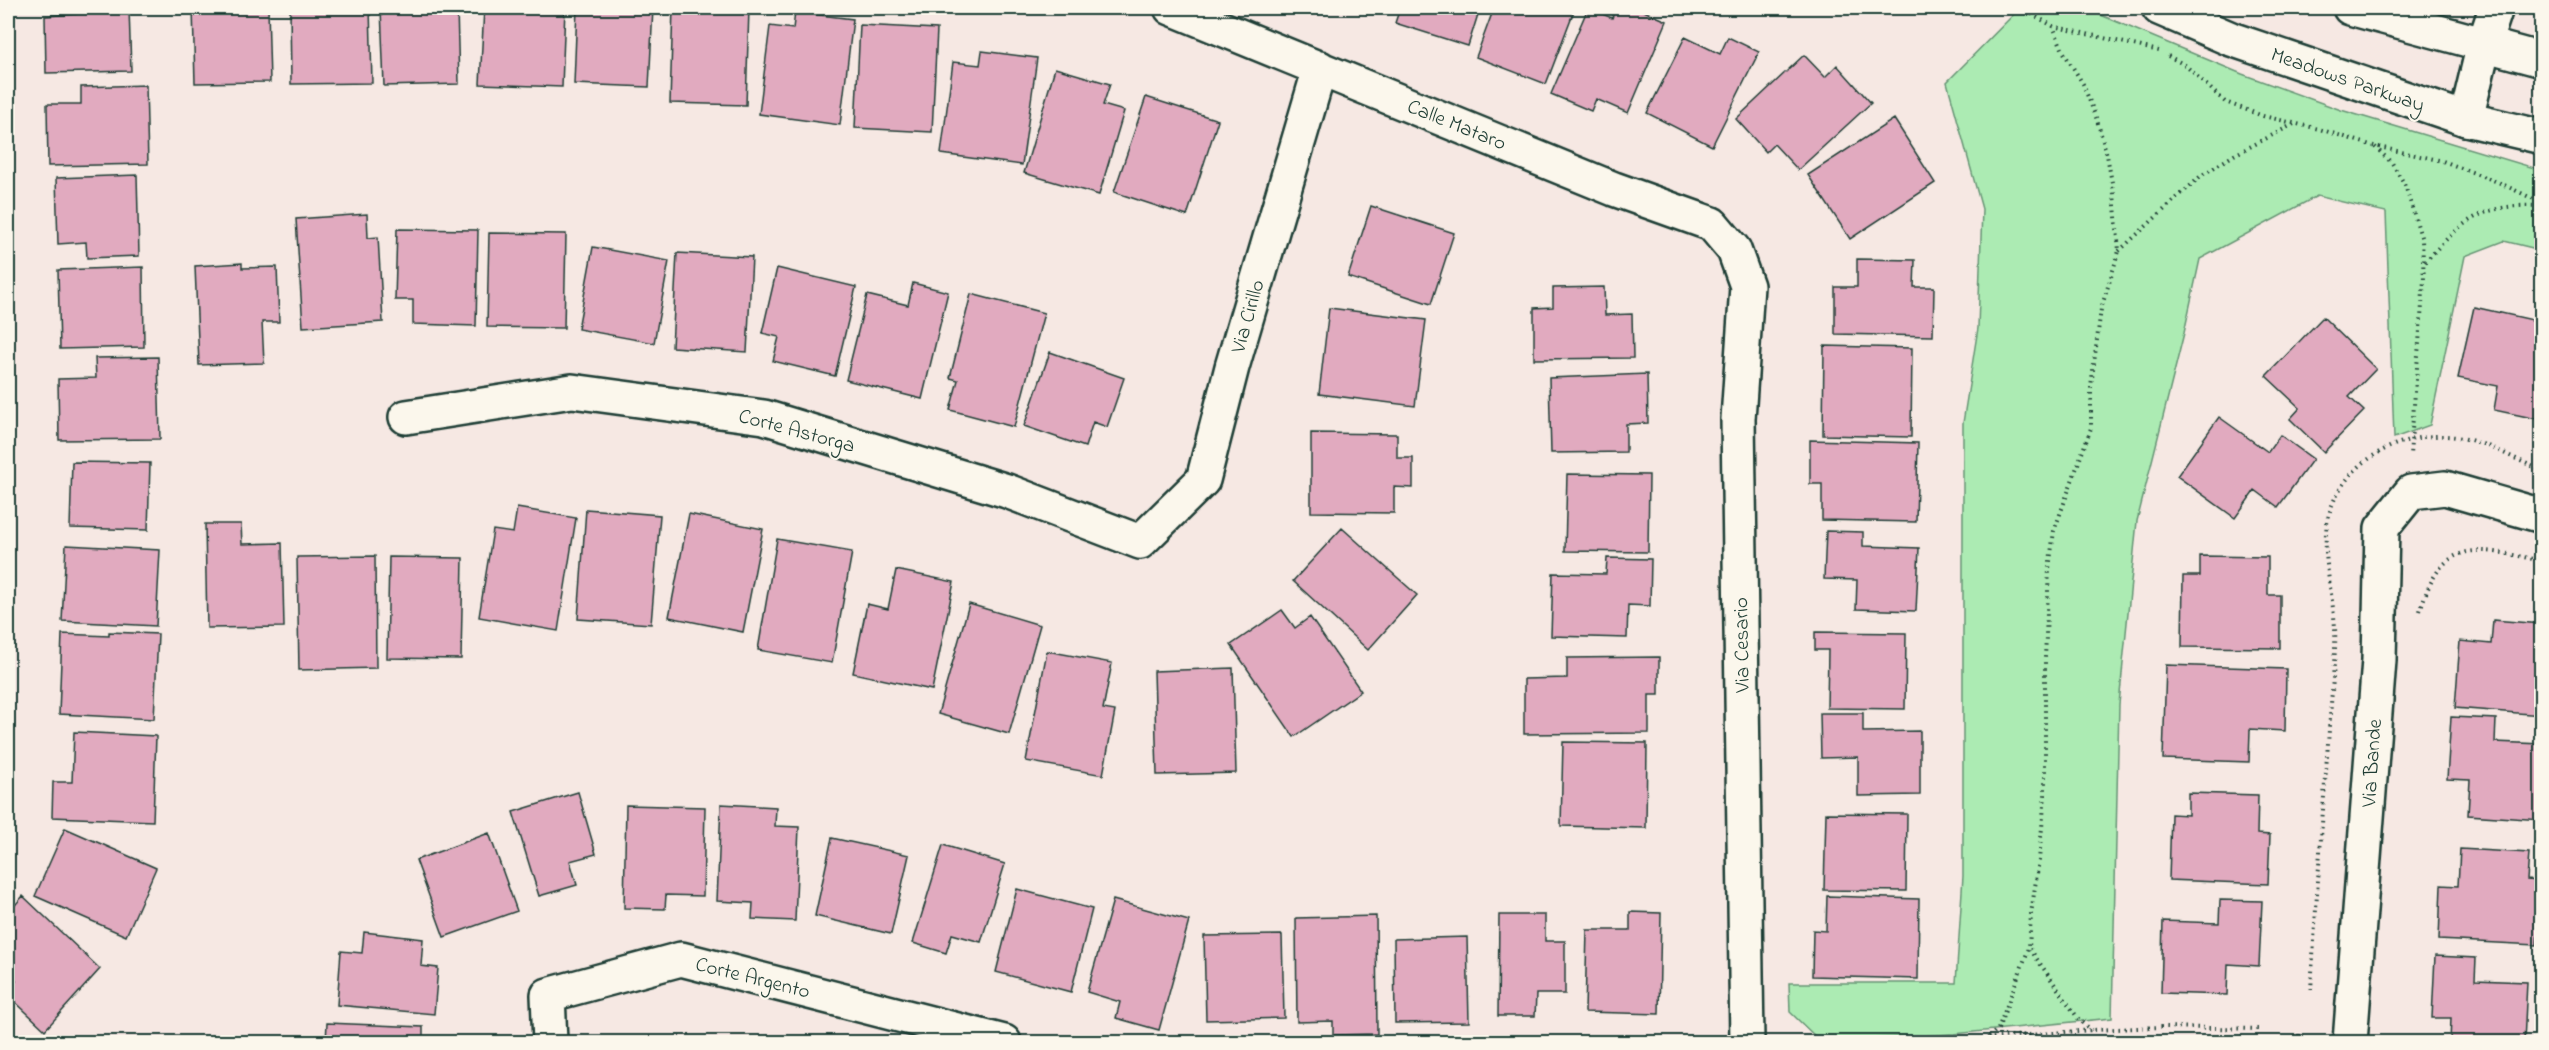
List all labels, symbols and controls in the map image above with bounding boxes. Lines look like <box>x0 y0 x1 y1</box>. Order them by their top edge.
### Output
street label: Meadows Parkway <box>2266 41 2428 123</box>
street label: Calle Mataro <box>1402 92 1510 159</box>
street label: Via Cirillo <box>1224 276 1274 358</box>
street label: Corte Astorga <box>734 402 858 464</box>
street label: Via Cesario <box>1727 597 1759 694</box>
street label: Via Bande <box>2355 717 2391 809</box>
street label: Corte Argento <box>691 950 813 1010</box>

